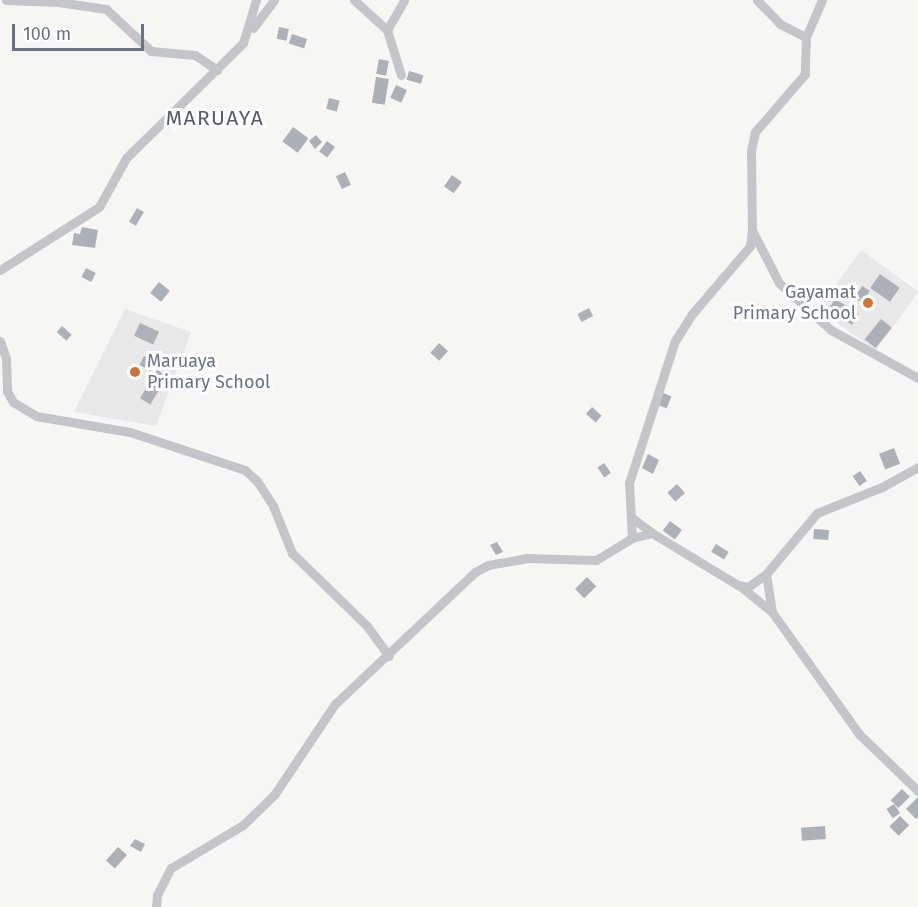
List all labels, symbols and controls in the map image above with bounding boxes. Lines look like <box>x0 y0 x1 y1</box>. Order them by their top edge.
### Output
scale bar <box>15 12 147 50</box>
text: 100 m <box>23 23 71 45</box>
district label: MARUAYA <box>166 105 264 131</box>
place label: Gayamat Primary School <box>733 282 856 324</box>
marker: Gayamat Primary School <box>861 296 875 310</box>
place label: Maruaya Primary School <box>147 351 270 394</box>
marker: Maruaya Primary School <box>128 365 142 379</box>

